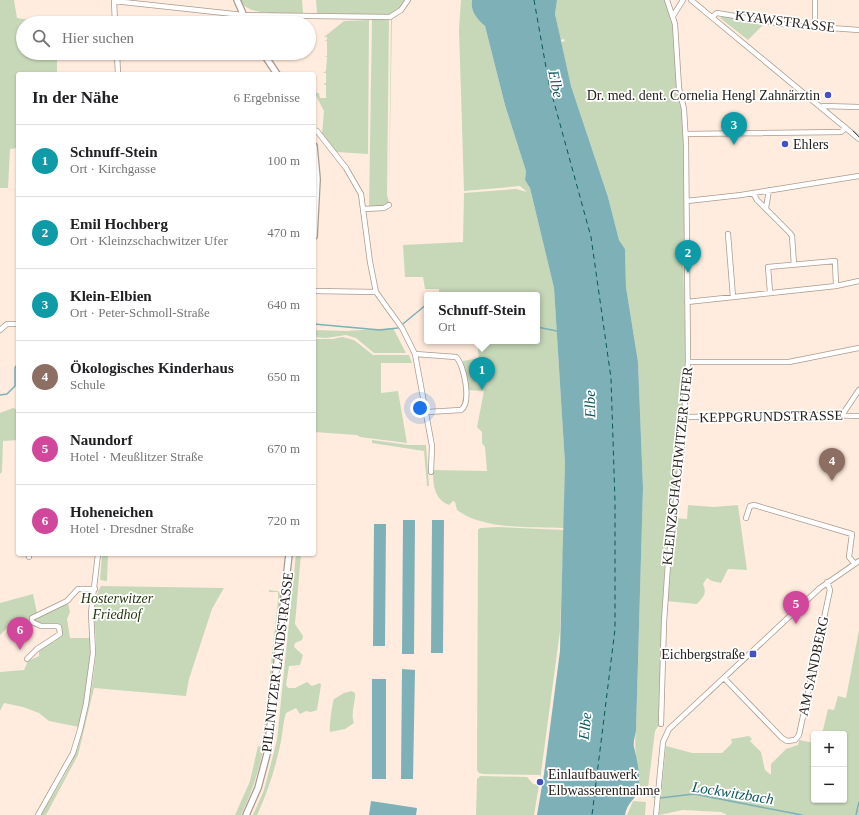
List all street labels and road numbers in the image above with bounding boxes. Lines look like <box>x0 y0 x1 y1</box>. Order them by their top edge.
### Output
street label: KYAWSTRASSE <box>734 8 836 35</box>
street label: KLEINZSCHACHWITZER UFER <box>660 365 695 566</box>
street label: KEPPGRUNDSTRASSE <box>699 408 843 425</box>
street label: PILLNITZER LANDSTRASSE <box>259 571 296 753</box>
street label: AM SANDBERG <box>796 615 831 717</box>

